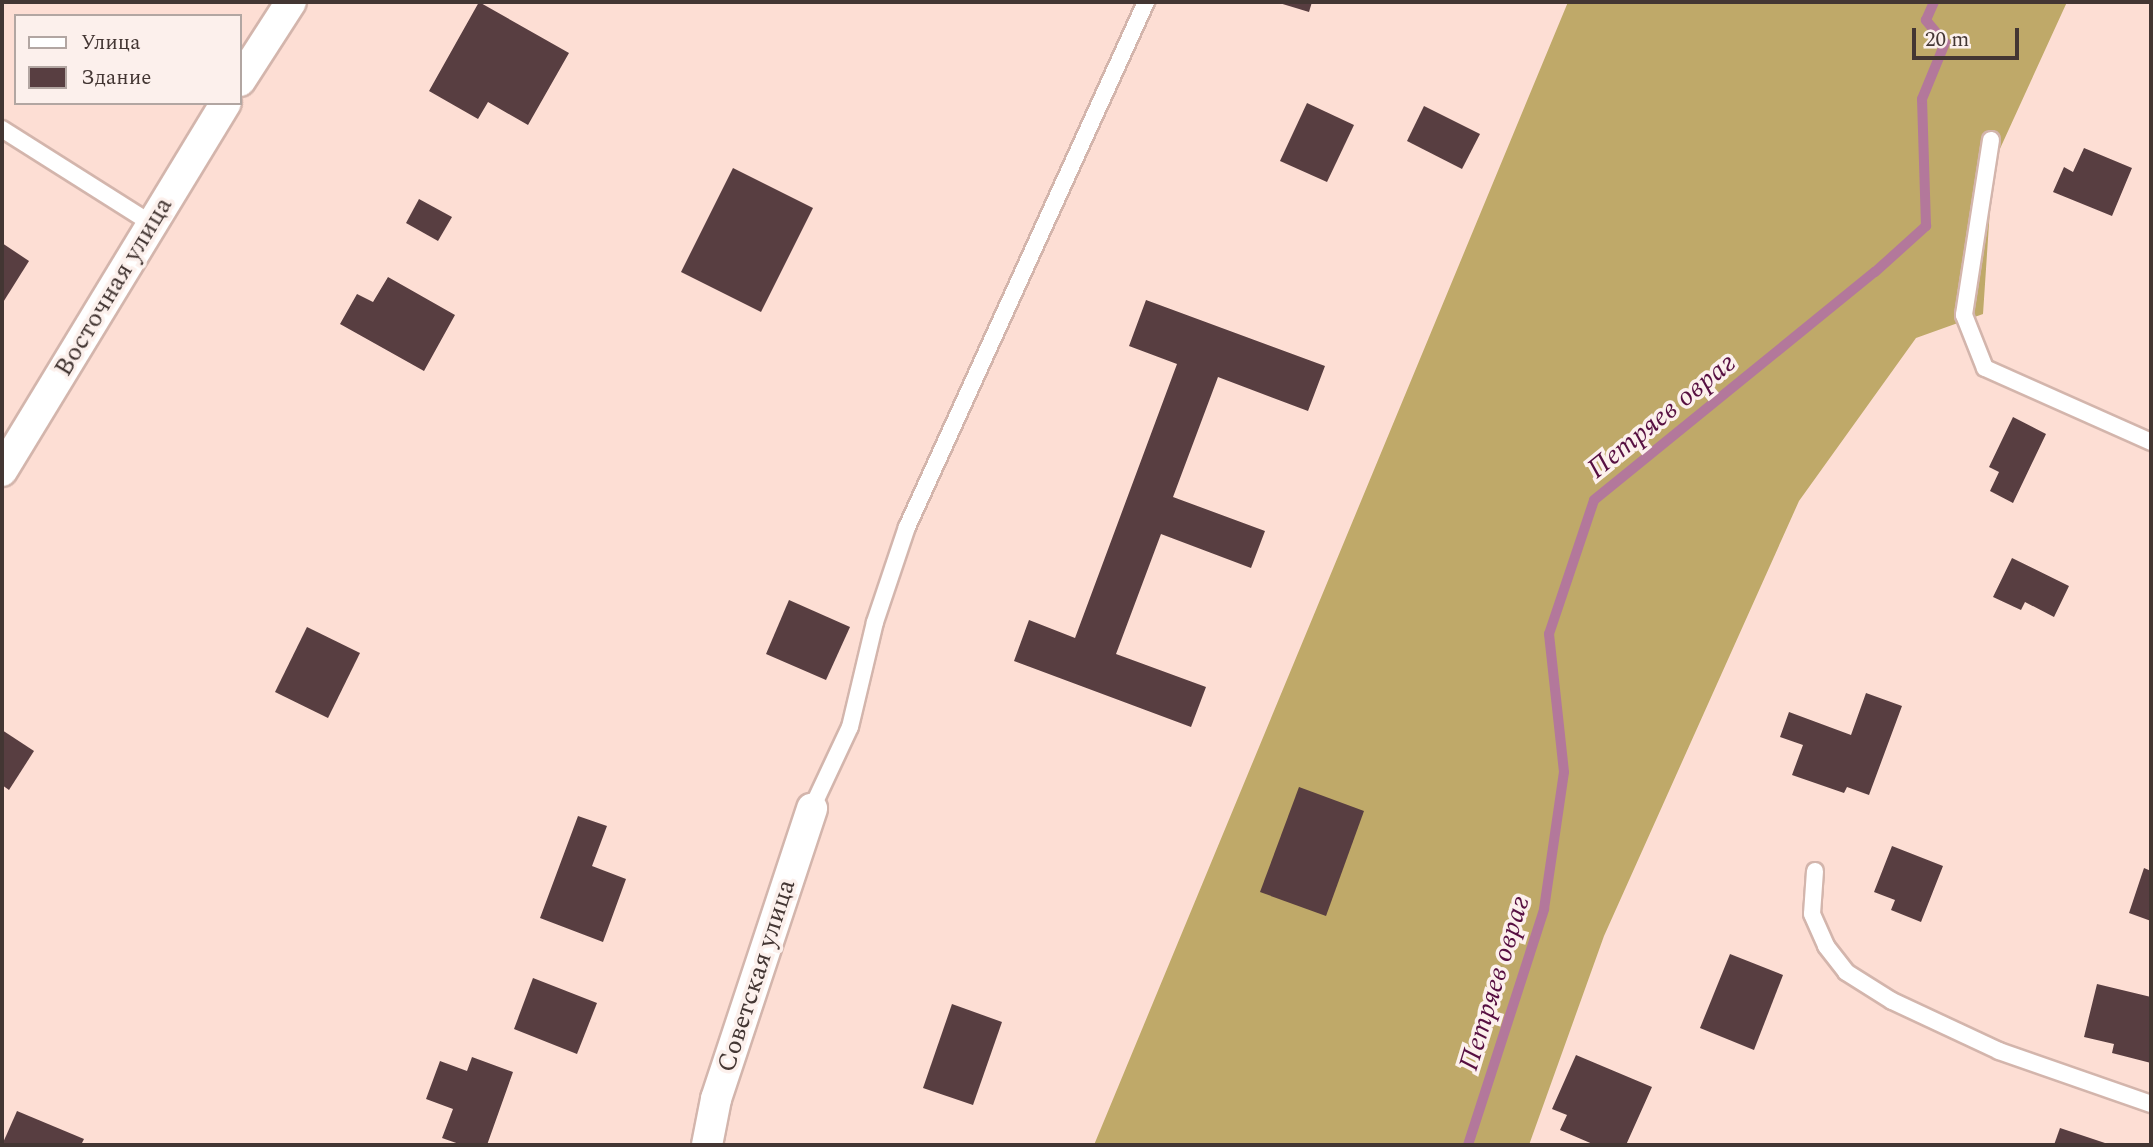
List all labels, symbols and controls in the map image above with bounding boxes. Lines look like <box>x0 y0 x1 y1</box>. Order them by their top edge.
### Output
legend <box>14 14 242 105</box>
scale bar <box>1915 14 2022 58</box>
text: 20 m <box>1925 24 1969 56</box>
text: Улица <box>81 27 140 59</box>
text: Здание <box>81 62 151 94</box>
street label: Восточная улица <box>48 192 180 382</box>
water label: Петряев овраг <box>1581 346 1743 486</box>
street label: Советская улица <box>711 876 803 1076</box>
water label: Петряев овраг <box>1452 891 1538 1075</box>

